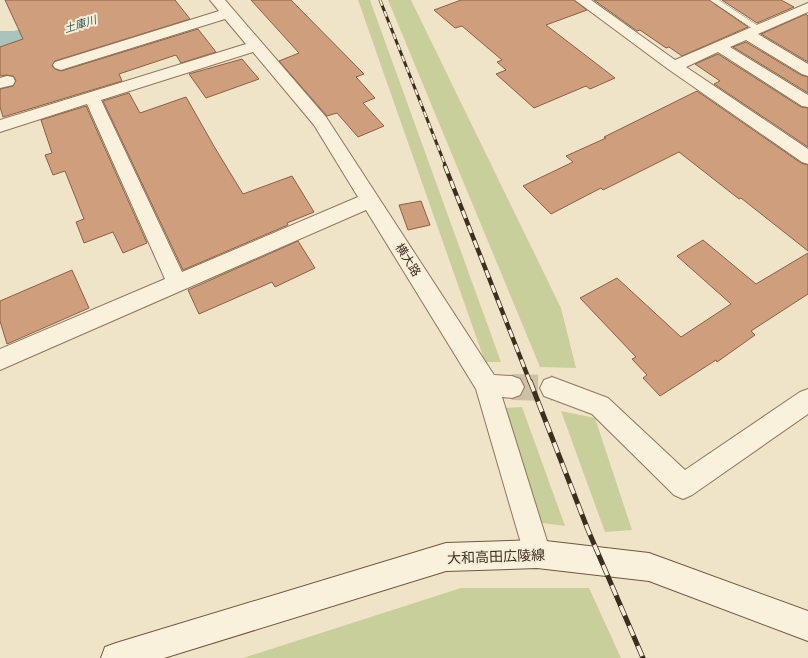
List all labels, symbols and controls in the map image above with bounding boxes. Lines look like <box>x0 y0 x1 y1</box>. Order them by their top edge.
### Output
water label: 土庫川 <box>62 13 98 35</box>
street label: 横大路 <box>393 241 423 279</box>
street label: 大和高田広陵線 <box>447 548 545 566</box>

